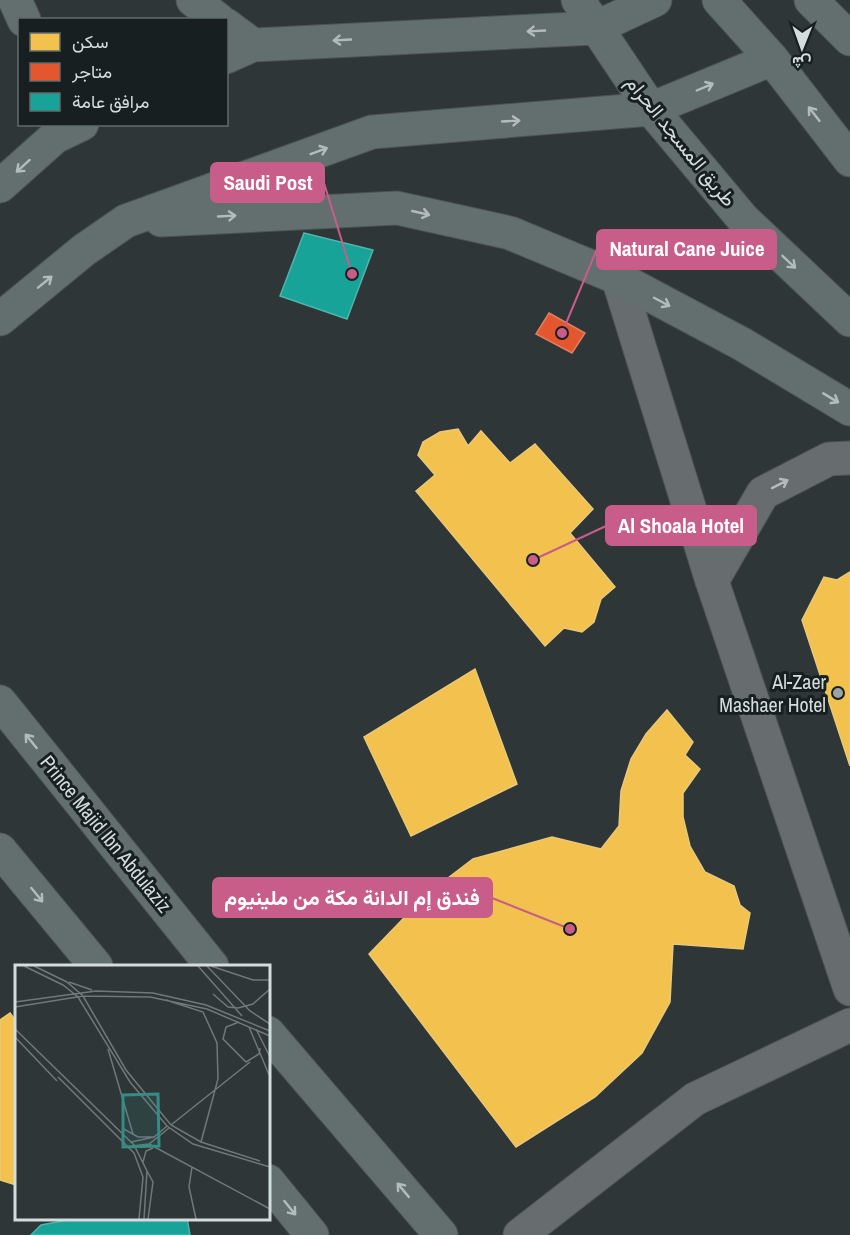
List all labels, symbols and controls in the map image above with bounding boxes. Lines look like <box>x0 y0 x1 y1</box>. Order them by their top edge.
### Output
legend <box>18 18 228 126</box>
north arrow <box>772 18 832 78</box>
one-way arrow <box>527 25 547 36</box>
text: سكن <box>72 29 108 54</box>
one-way arrow <box>332 35 352 46</box>
text: ش <box>792 52 812 74</box>
text: متاجر <box>71 59 112 84</box>
street label: طريق المسجد الحرام <box>620 69 743 212</box>
one-way arrow <box>696 81 714 92</box>
text: مرافق عامة <box>72 89 149 114</box>
one-way arrow <box>808 106 821 122</box>
one-way arrow <box>500 115 520 126</box>
one-way arrow <box>309 145 328 156</box>
one-way arrow <box>16 159 31 173</box>
callout: Saudi Post <box>211 163 324 202</box>
text: Saudi Post <box>224 168 313 197</box>
one-way arrow <box>411 208 430 220</box>
one-way arrow <box>216 211 236 222</box>
callout: Natural Cane Juice <box>597 230 776 269</box>
text: Natural Cane Juice <box>609 234 765 263</box>
one-way arrow <box>781 255 796 269</box>
one-way arrow <box>37 275 52 289</box>
one-way arrow <box>652 296 670 308</box>
one-way arrow <box>822 392 839 404</box>
one-way arrow <box>771 478 789 489</box>
callout: Al Shoala Hotel <box>606 506 756 545</box>
text: Al Shoala Hotel <box>618 511 744 540</box>
place label: Al-Zaer Mashaer Hotel <box>719 668 827 718</box>
marker: Al-Zaer Mashaer Hotel <box>831 686 845 700</box>
one-way arrow <box>25 733 38 749</box>
street label: Prince Majid Ibn Abdulaziz <box>35 749 178 918</box>
callout: فندق إم الدانة مكة من ملينيوم <box>213 878 492 917</box>
text: فندق إم الدانة مكة من ملينيوم <box>224 883 480 912</box>
one-way arrow <box>30 887 44 902</box>
inset map <box>15 965 270 1220</box>
one-way arrow <box>396 1183 410 1198</box>
one-way arrow <box>284 1200 297 1216</box>

